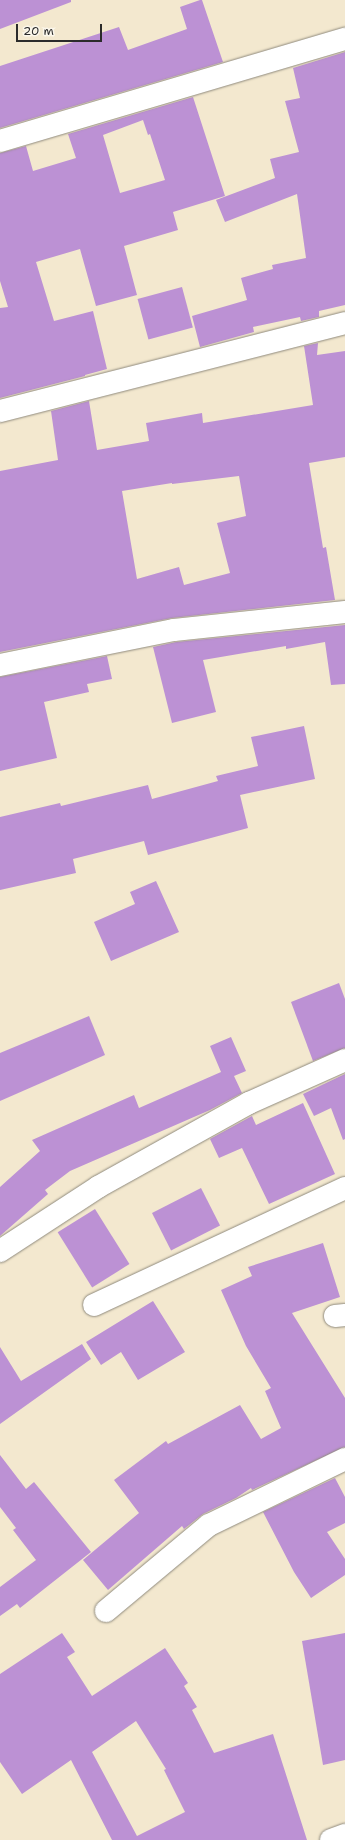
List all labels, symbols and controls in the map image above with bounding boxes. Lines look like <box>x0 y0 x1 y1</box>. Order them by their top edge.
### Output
scale bar <box>18 16 104 42</box>
text: 20 m <box>23 23 54 39</box>

